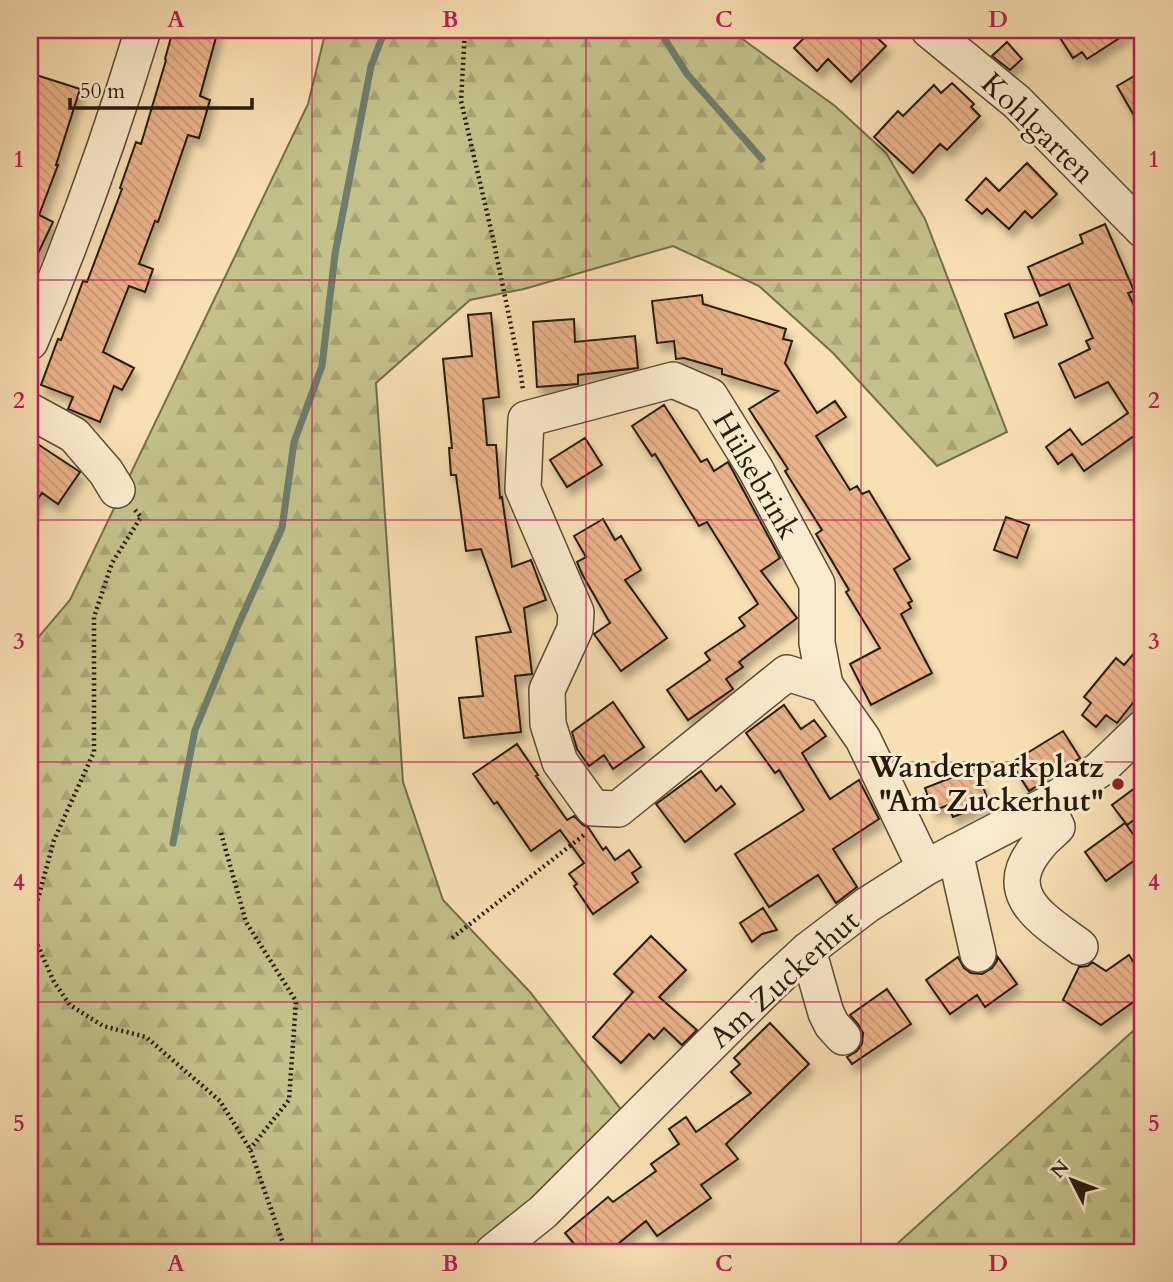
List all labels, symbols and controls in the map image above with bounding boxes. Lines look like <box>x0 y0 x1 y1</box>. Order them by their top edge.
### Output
text: A <box>167 4 185 35</box>
text: B <box>442 4 458 35</box>
text: C <box>715 4 733 35</box>
text: D <box>988 4 1008 35</box>
street label: Kohlgarten <box>972 64 1104 193</box>
scale bar <box>70 66 252 110</box>
text: 50 m <box>80 77 125 106</box>
text: 1 <box>13 144 25 175</box>
text: 1 <box>1148 144 1160 175</box>
text: 2 <box>13 385 25 416</box>
text: 2 <box>1148 385 1160 416</box>
street label: Hülsebrink <box>702 404 809 547</box>
text: 3 <box>13 626 25 657</box>
text: 3 <box>1148 626 1160 657</box>
place label: Wanderparkplatz "Am Zuckerhut" <box>867 747 1104 822</box>
marker: Wanderparkplatz "Am Zuckerhut" <box>1110 776 1126 792</box>
text: 4 <box>13 867 25 898</box>
text: 4 <box>1148 867 1160 898</box>
street label: Am Zuckerhut <box>700 900 869 1058</box>
text: 5 <box>13 1108 25 1139</box>
text: 5 <box>1148 1108 1160 1139</box>
north arrow <box>1036 1146 1106 1216</box>
text: N <box>1045 1154 1076 1184</box>
text: A <box>167 1248 185 1279</box>
text: B <box>442 1248 458 1279</box>
text: C <box>715 1248 733 1279</box>
text: D <box>988 1248 1008 1279</box>

